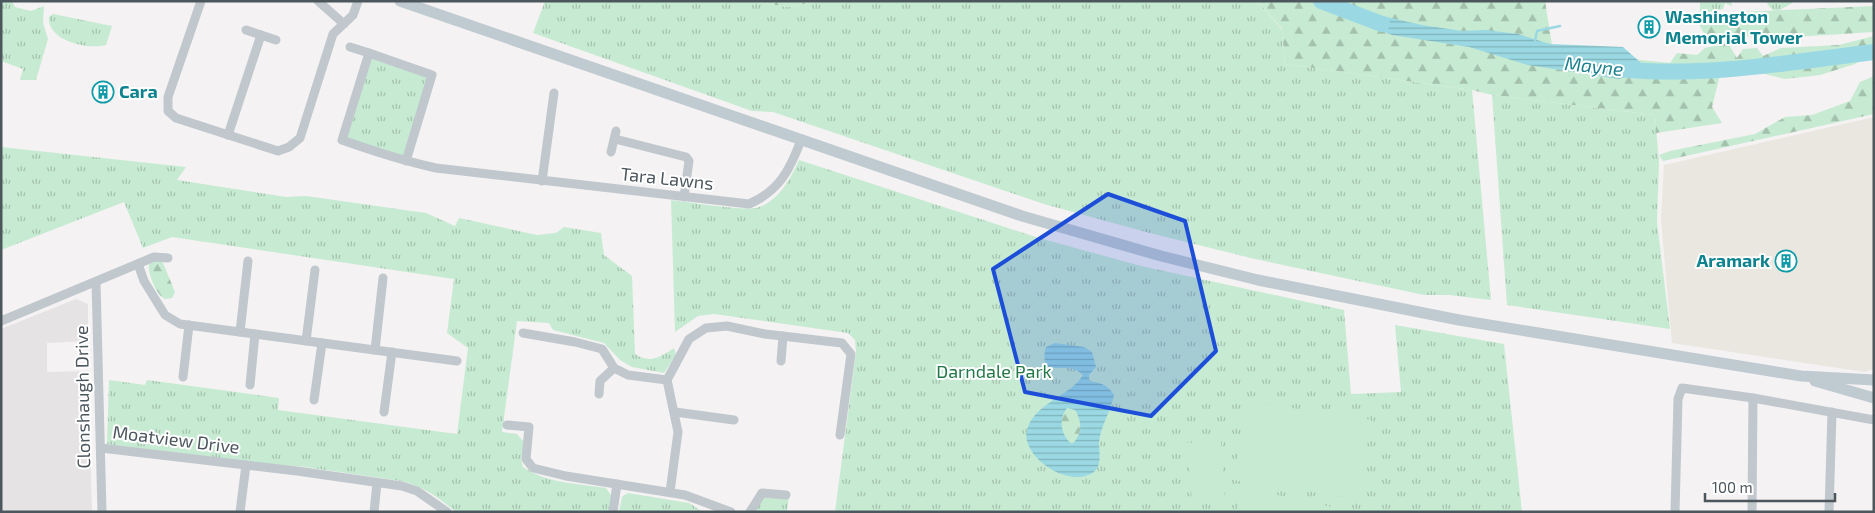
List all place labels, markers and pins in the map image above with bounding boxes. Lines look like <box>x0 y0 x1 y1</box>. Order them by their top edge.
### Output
place label: Washington Memorial Tower <box>1665 5 1803 48</box>
building icon: Washington Memorial Tower <box>1637 15 1661 39</box>
building icon: Cara <box>91 80 115 104</box>
place label: Cara <box>119 80 158 102</box>
place label: Aramark <box>1696 249 1770 271</box>
building icon: Aramark <box>1774 249 1798 273</box>

